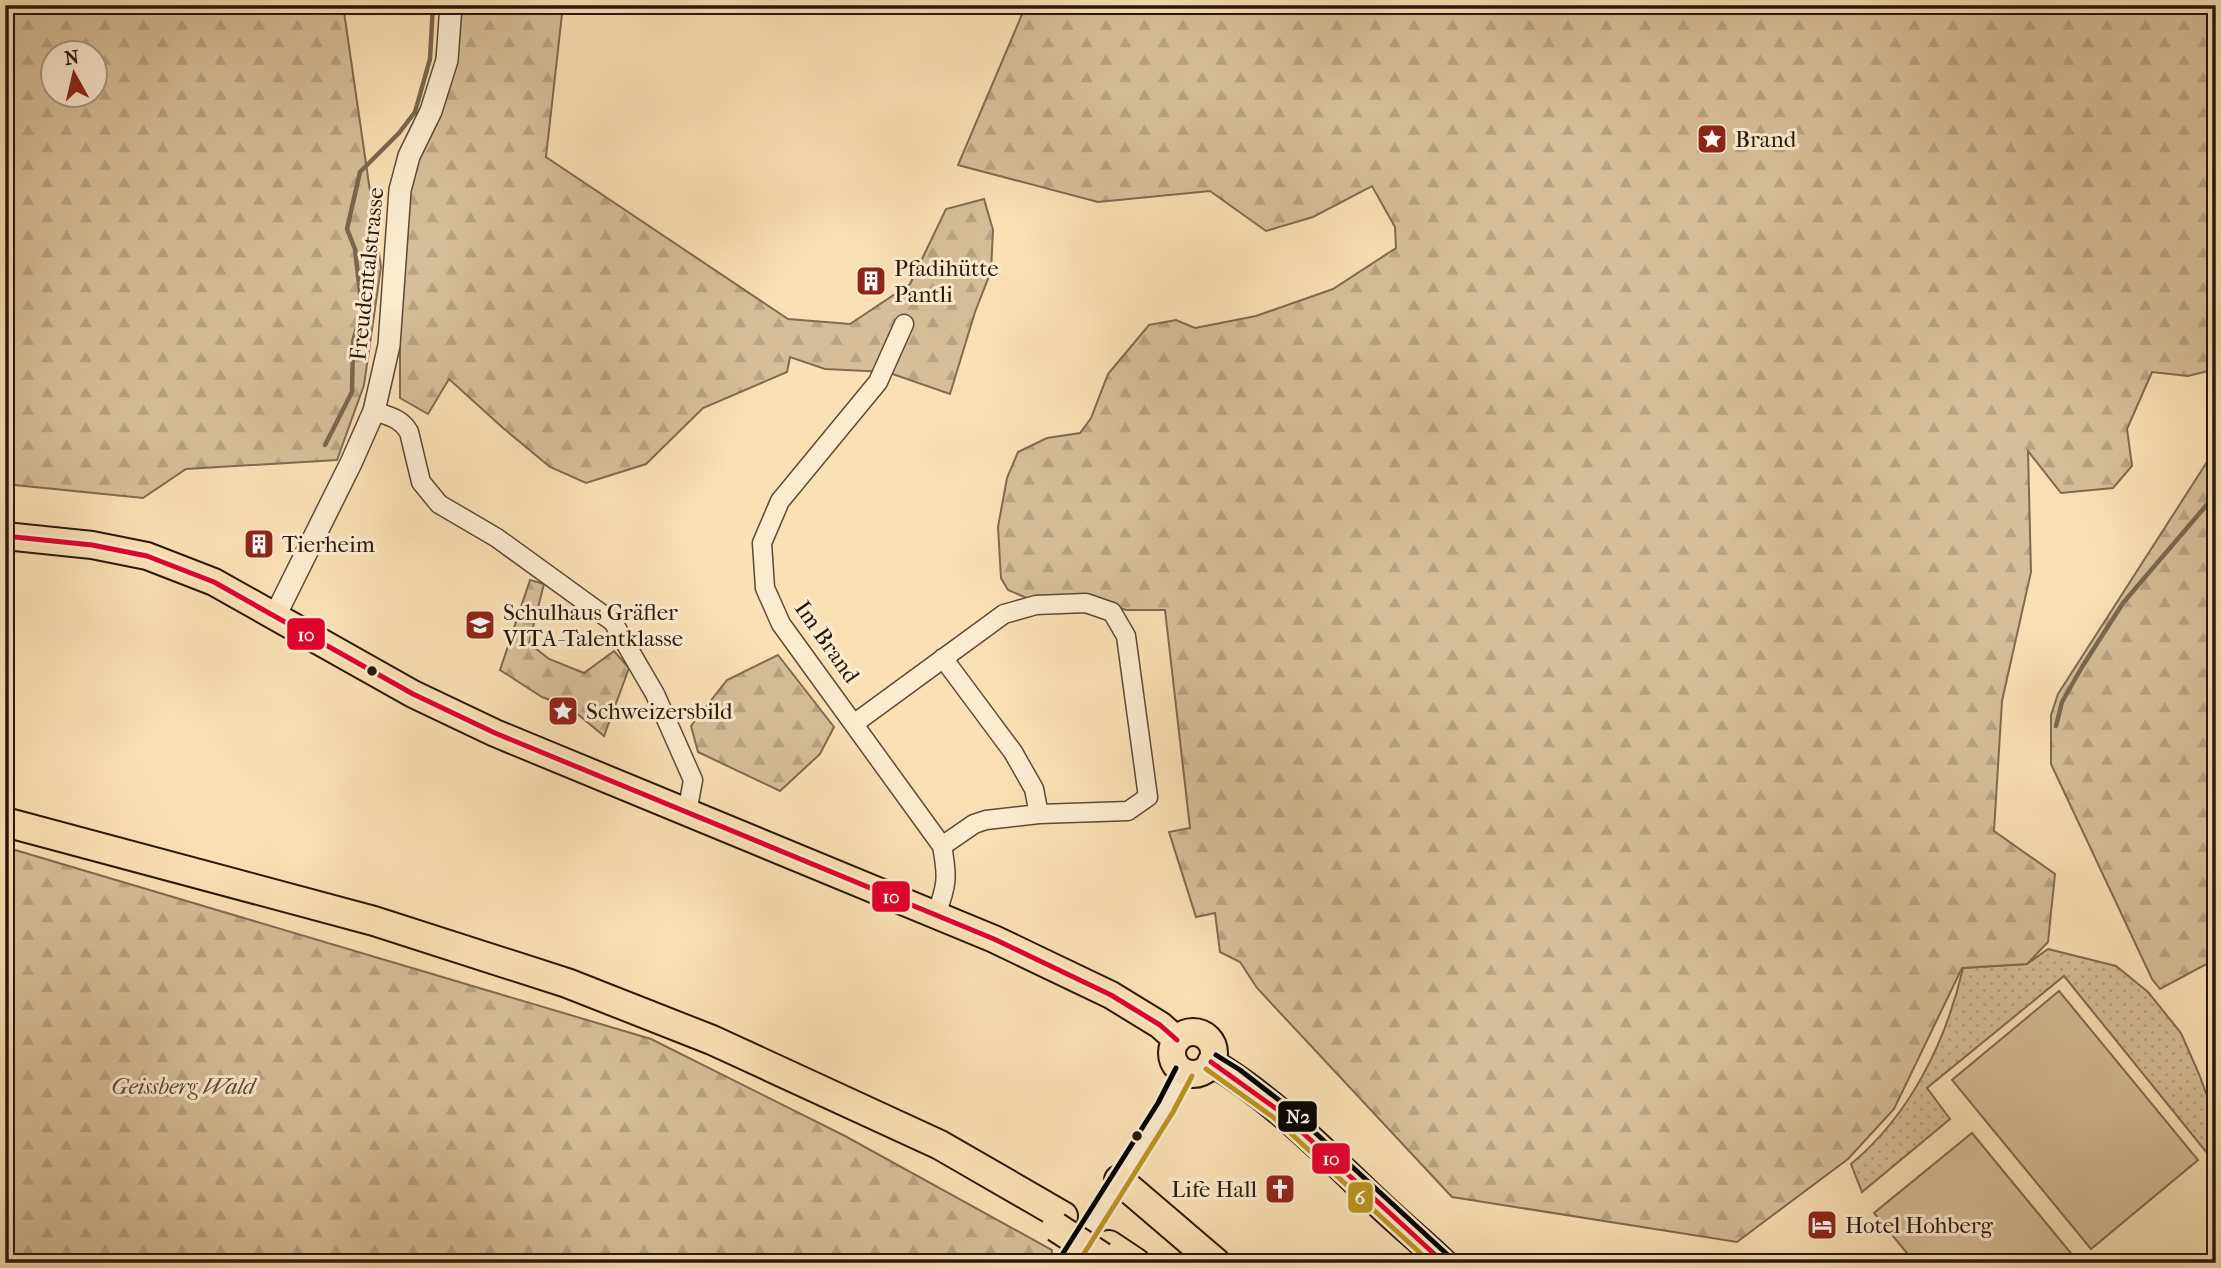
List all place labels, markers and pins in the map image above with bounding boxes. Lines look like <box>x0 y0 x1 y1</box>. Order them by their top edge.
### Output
place icon: Brand <box>1695 122 1729 156</box>
place label: Brand <box>1735 126 1797 153</box>
place label: Pfadihütte Pantli <box>894 255 999 308</box>
building icon: Pfadihütte Pantli <box>854 264 888 298</box>
building icon: Tierheim <box>242 527 276 561</box>
place label: Tierheim <box>282 531 375 558</box>
place label: Schulhaus Gräfler VITA-Talentklasse <box>502 599 683 652</box>
school or university icon: Schulhaus Gräfler VITA-Talentklasse <box>463 608 497 642</box>
unlabelled marker <box>365 664 379 678</box>
place icon: Schweizersbild <box>546 694 580 728</box>
place label: Schweizersbild <box>586 698 733 725</box>
unlabelled marker <box>1130 1129 1144 1143</box>
church icon: Life Hall <box>1263 1172 1297 1206</box>
place label: Life Hall <box>1171 1176 1258 1203</box>
hotel icon: Hotel Hohberg <box>1805 1208 1839 1242</box>
place label: Hotel Hohberg <box>1845 1212 1994 1239</box>

